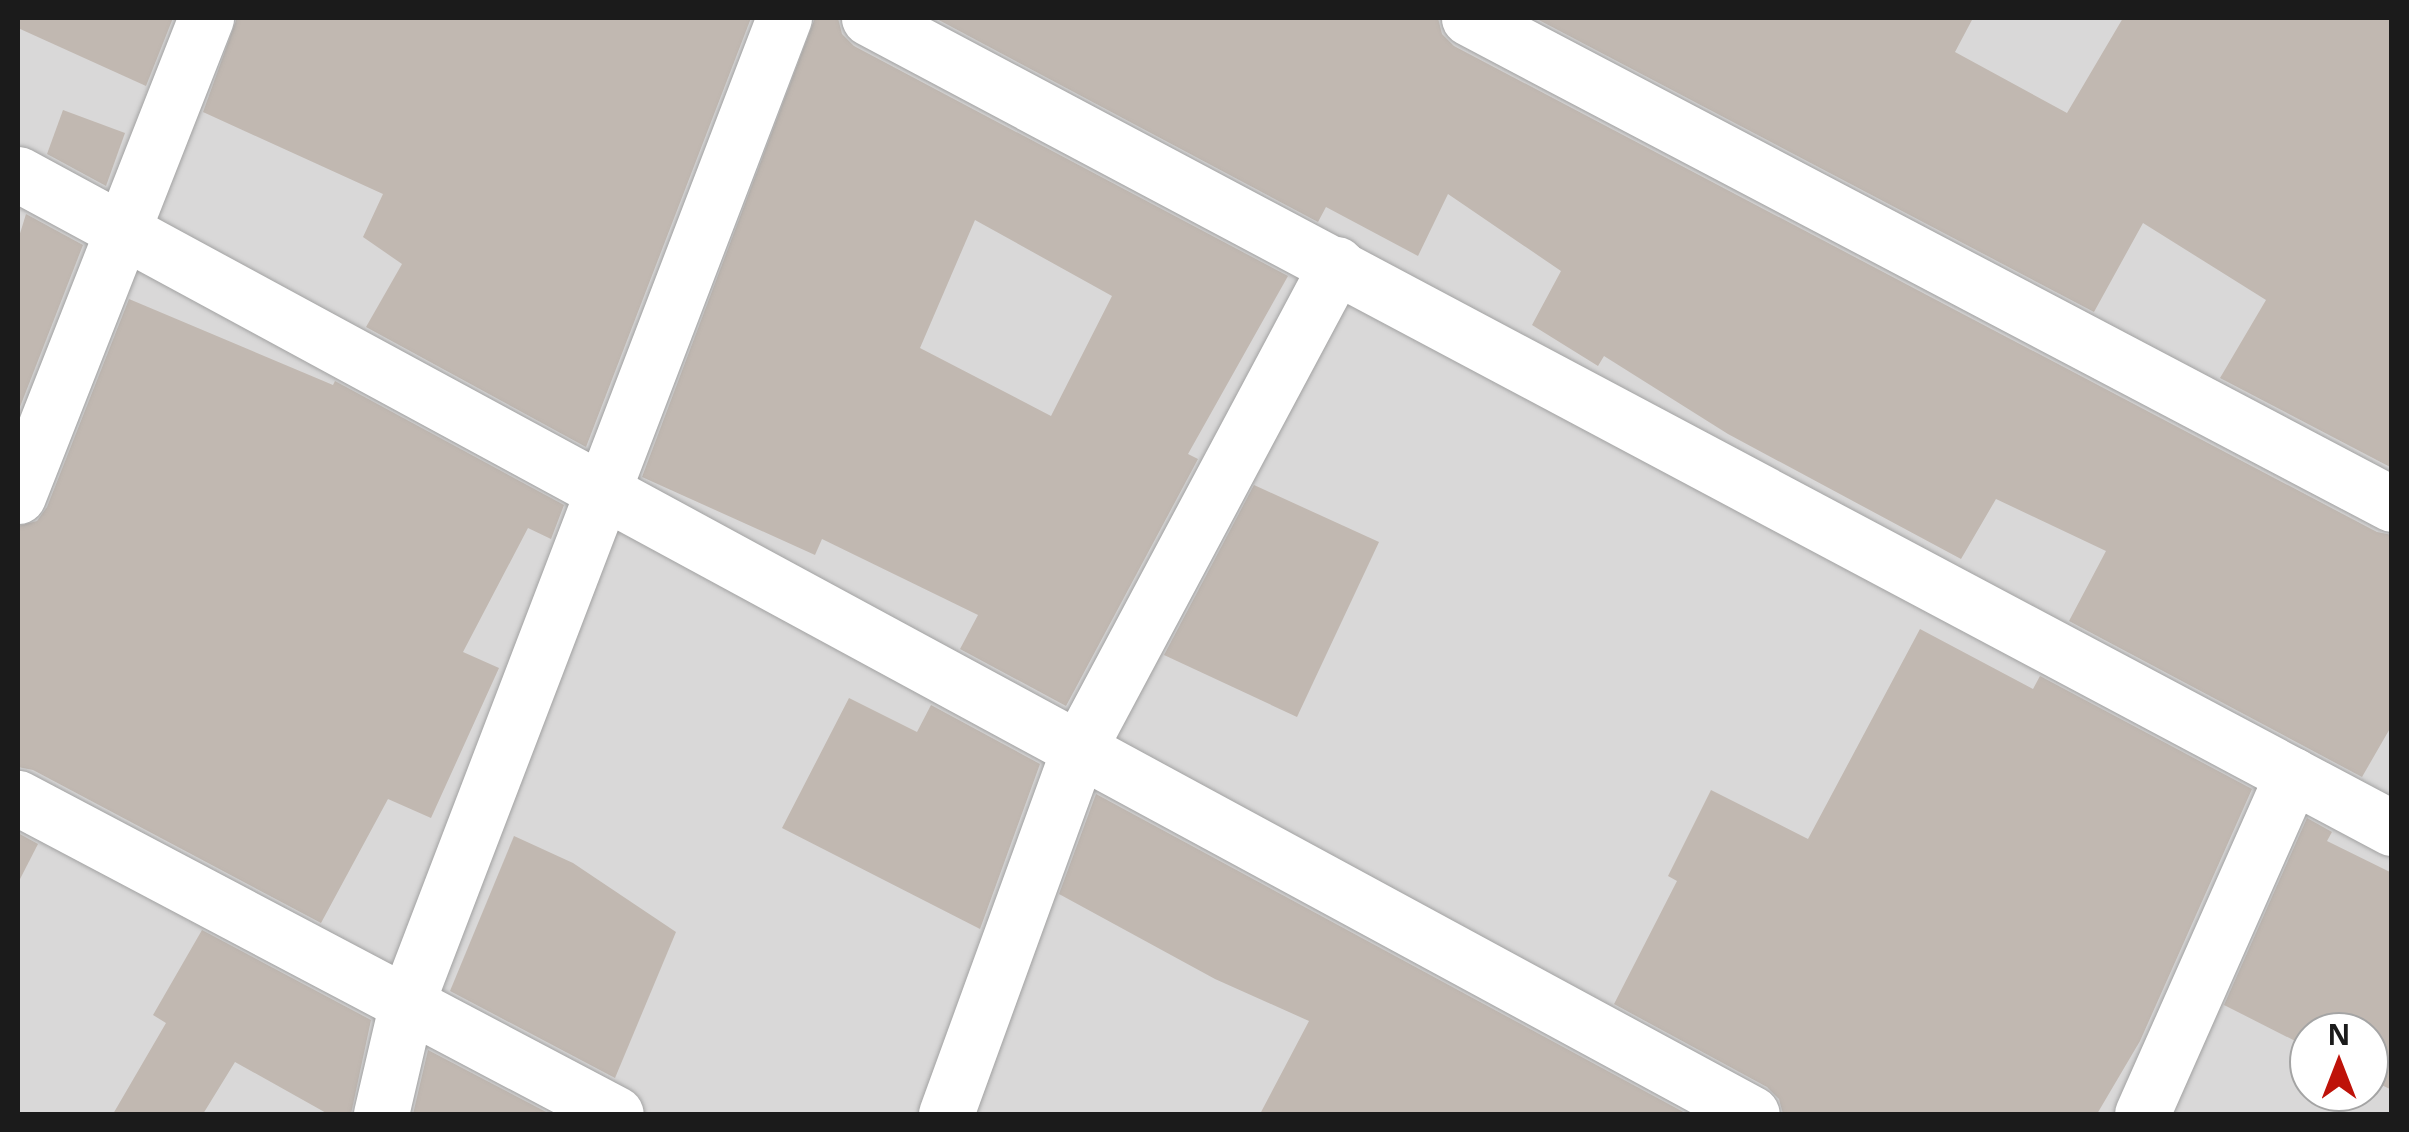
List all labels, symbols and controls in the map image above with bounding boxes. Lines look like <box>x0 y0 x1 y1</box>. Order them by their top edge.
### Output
north arrow <box>2289 1012 2389 1112</box>
text: N <box>2328 1015 2350 1053</box>

